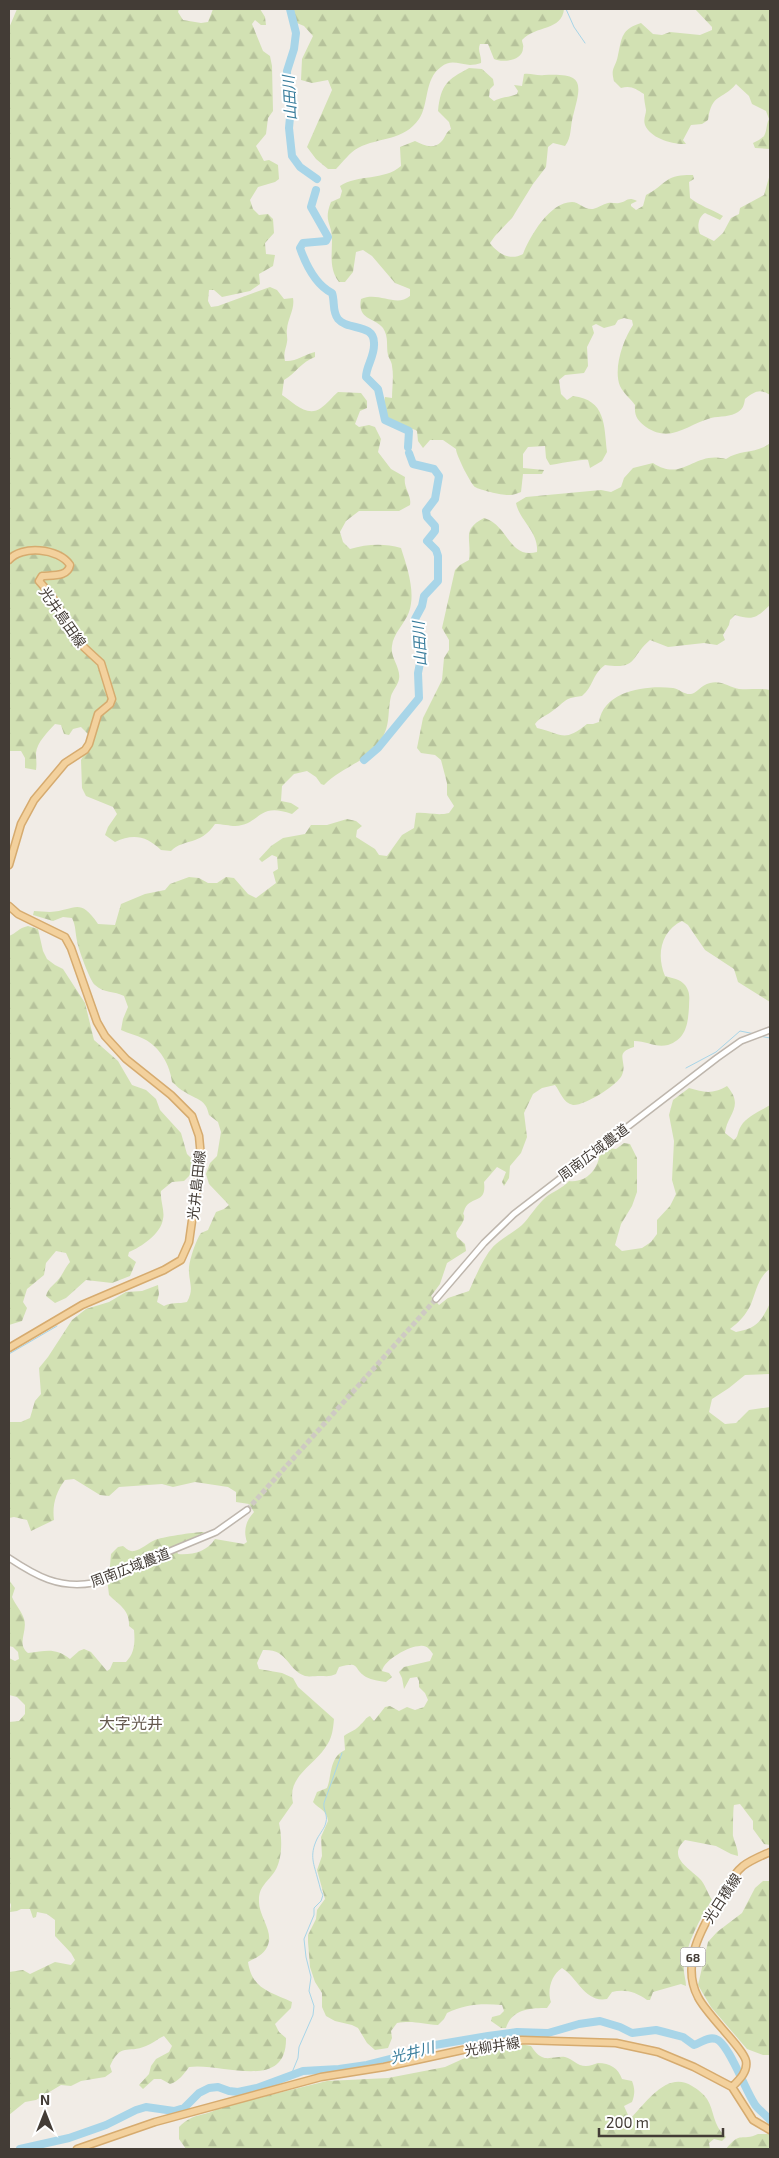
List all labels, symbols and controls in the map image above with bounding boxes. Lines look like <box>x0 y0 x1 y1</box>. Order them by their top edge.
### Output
water label: 山田川 <box>279 73 299 121</box>
street label: 光井島田線 <box>36 583 90 651</box>
water label: 山田川 <box>409 619 429 667</box>
street label: 周南広域農道 <box>554 1120 632 1184</box>
street label: 光井島田線 <box>184 1149 208 1221</box>
street label: 周南広域農道 <box>88 1544 172 1590</box>
district label: 大字光井 <box>99 1713 163 1732</box>
street label: 光日積線 <box>700 1870 744 1926</box>
road number: 68 <box>680 1948 706 1966</box>
street label: 光柳井線 <box>463 2033 521 2059</box>
water label: 光井川 <box>388 2037 438 2067</box>
north arrow <box>20 2088 70 2138</box>
text: N <box>40 2091 50 2108</box>
scale bar <box>599 2106 723 2138</box>
text: 200 m <box>606 2113 649 2131</box>

